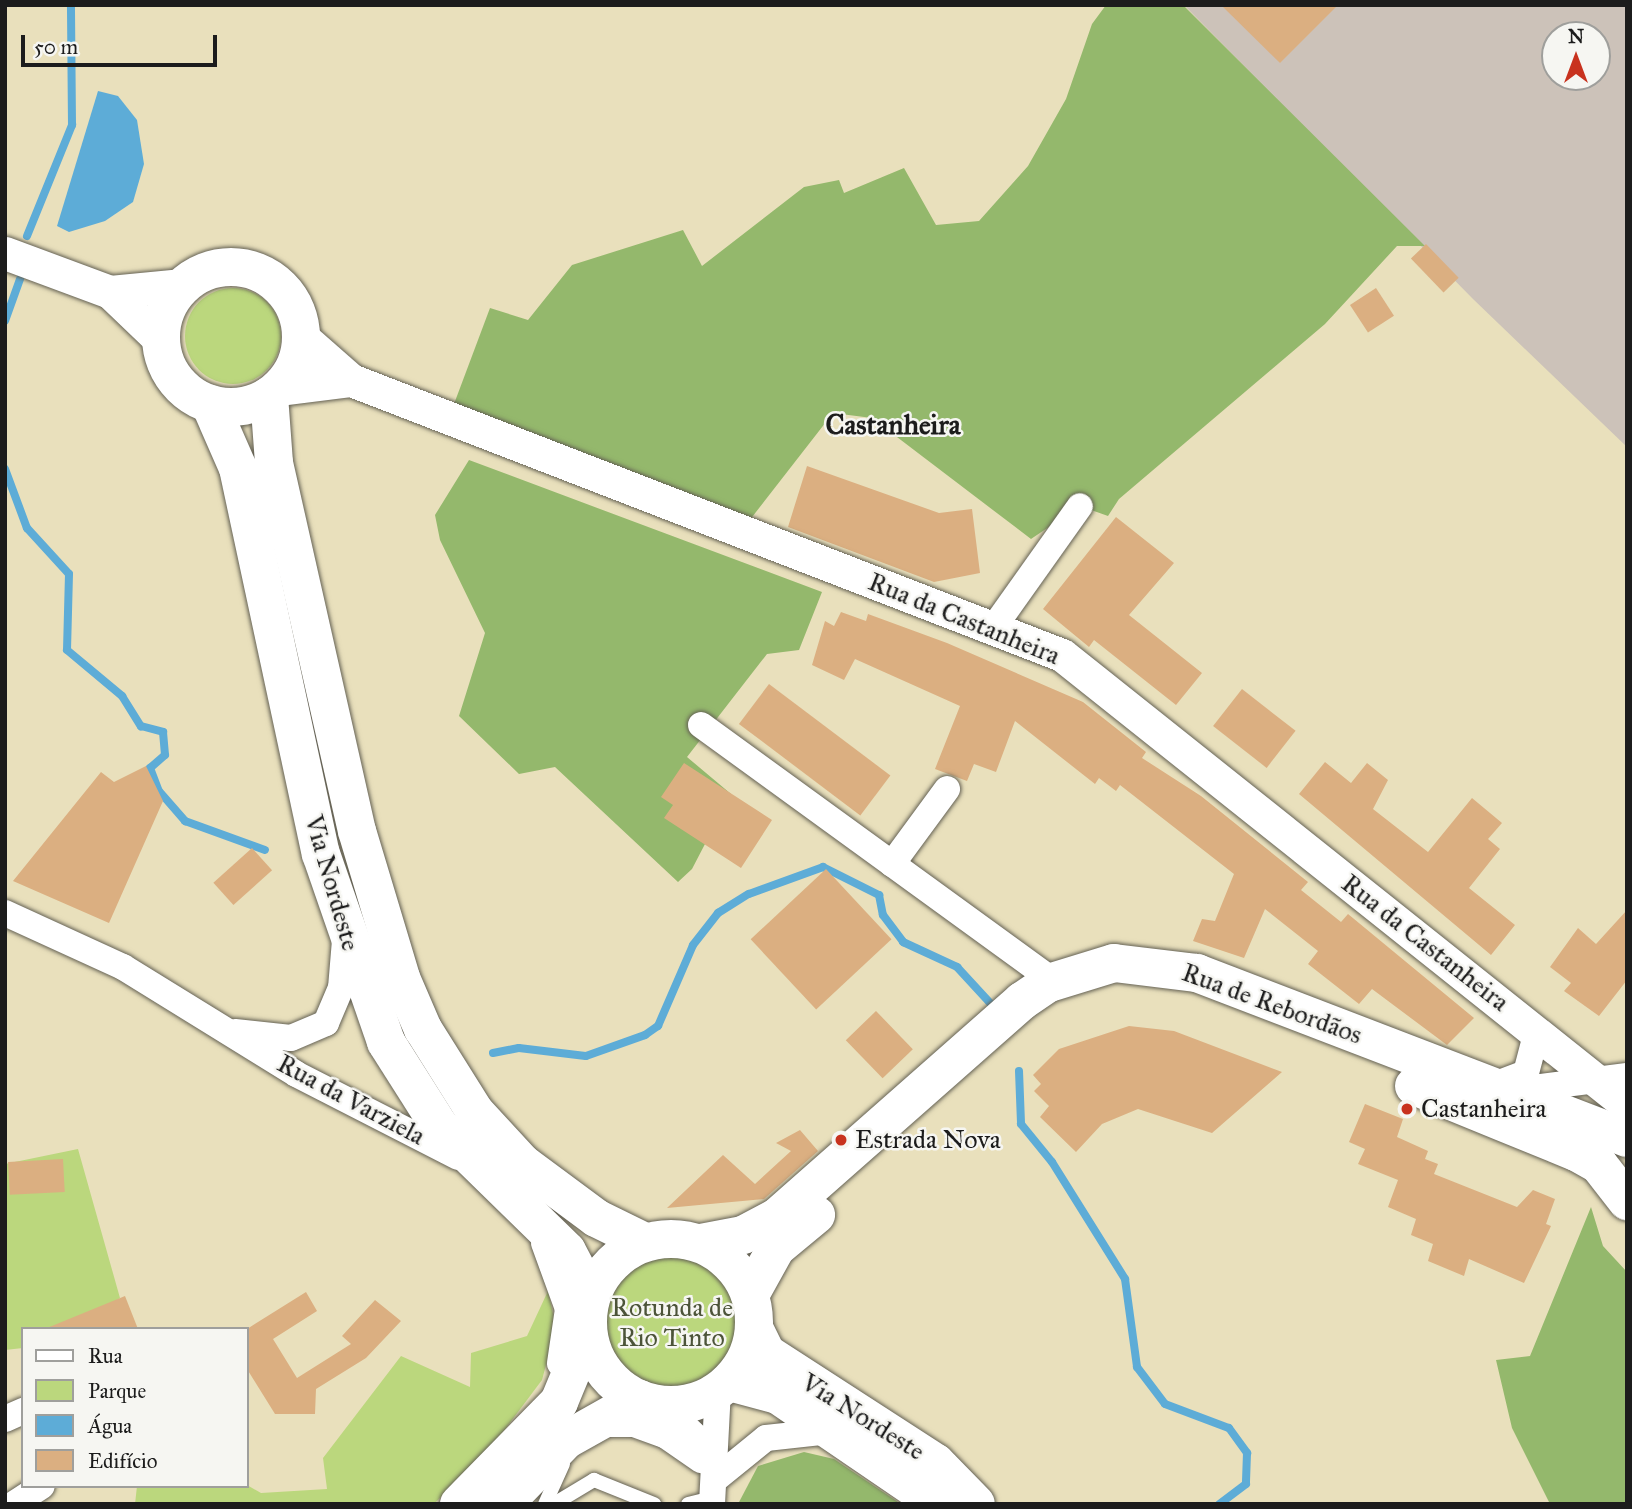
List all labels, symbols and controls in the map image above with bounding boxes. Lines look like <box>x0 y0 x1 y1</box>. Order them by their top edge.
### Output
scale bar <box>24 21 220 65</box>
north arrow <box>1541 21 1611 91</box>
text: N <box>1568 25 1584 48</box>
text: 50 m <box>34 34 78 60</box>
district label: Castanheira <box>825 408 961 442</box>
street label: Rua da Castanheira <box>864 566 1064 672</box>
street label: Via Nordeste <box>298 812 366 954</box>
street label: Rua da Castanheira <box>1335 868 1515 1018</box>
street label: Rua de Rebordãos <box>1178 957 1366 1051</box>
street label: Rua da Varziela <box>272 1048 430 1152</box>
place label: Castanheira <box>1421 1093 1547 1125</box>
marker: Castanheira <box>1399 1101 1415 1117</box>
place label: Estrada Nova <box>855 1124 1001 1156</box>
marker: Estrada Nova <box>833 1132 849 1148</box>
park label: Rotunda de Rio Tinto <box>611 1292 733 1354</box>
legend <box>21 1327 248 1488</box>
text: Rua <box>88 1343 123 1369</box>
street label: Via Nordeste <box>796 1367 930 1467</box>
text: Parque <box>88 1378 146 1404</box>
text: Água <box>88 1413 132 1439</box>
text: Edifício <box>88 1448 157 1474</box>

